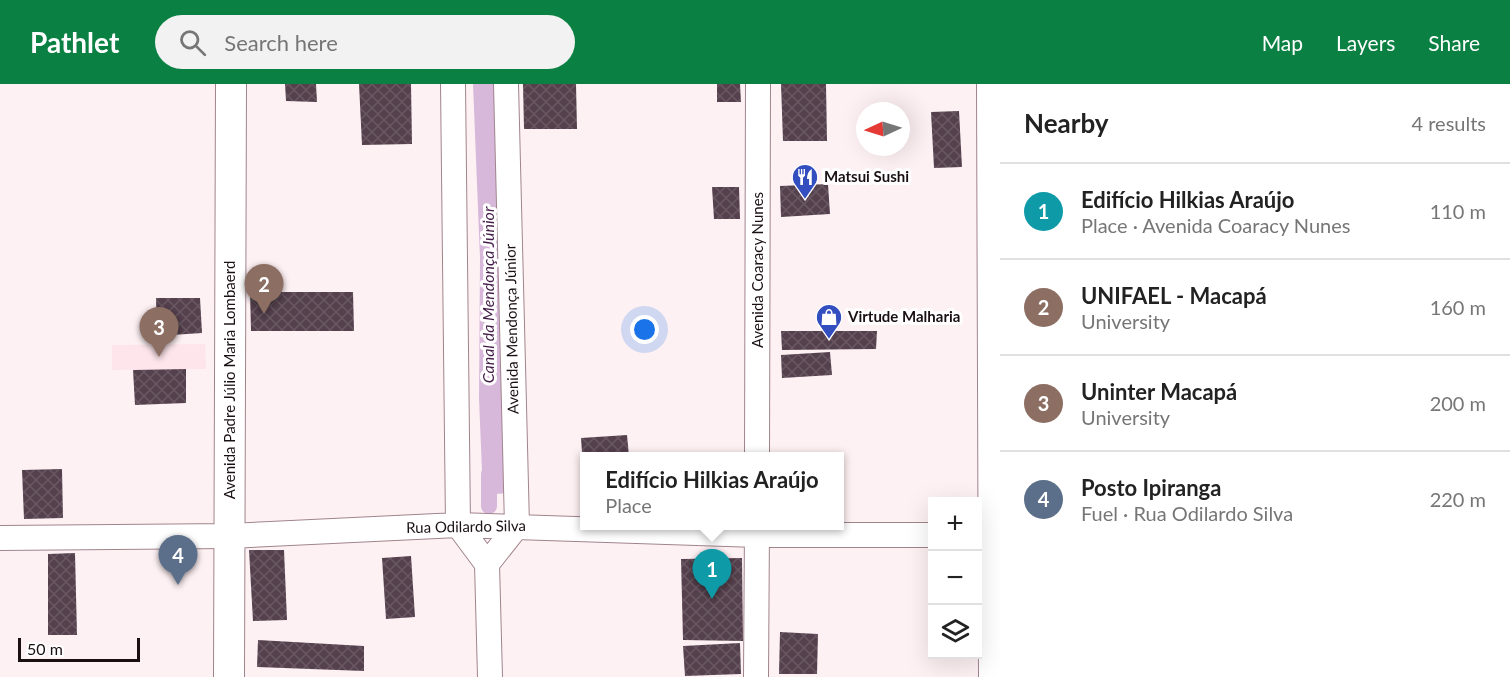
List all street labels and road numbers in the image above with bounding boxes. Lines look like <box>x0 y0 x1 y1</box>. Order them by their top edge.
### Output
street label: Avenida Coaracy Nunes <box>748 192 766 348</box>
street label: Avenida Mendonça Júnior <box>501 243 521 414</box>
street label: Avenida Padre Júlio Maria Lombaerd <box>220 261 238 499</box>
street label: Rua Odilardo Silva <box>406 516 526 536</box>

